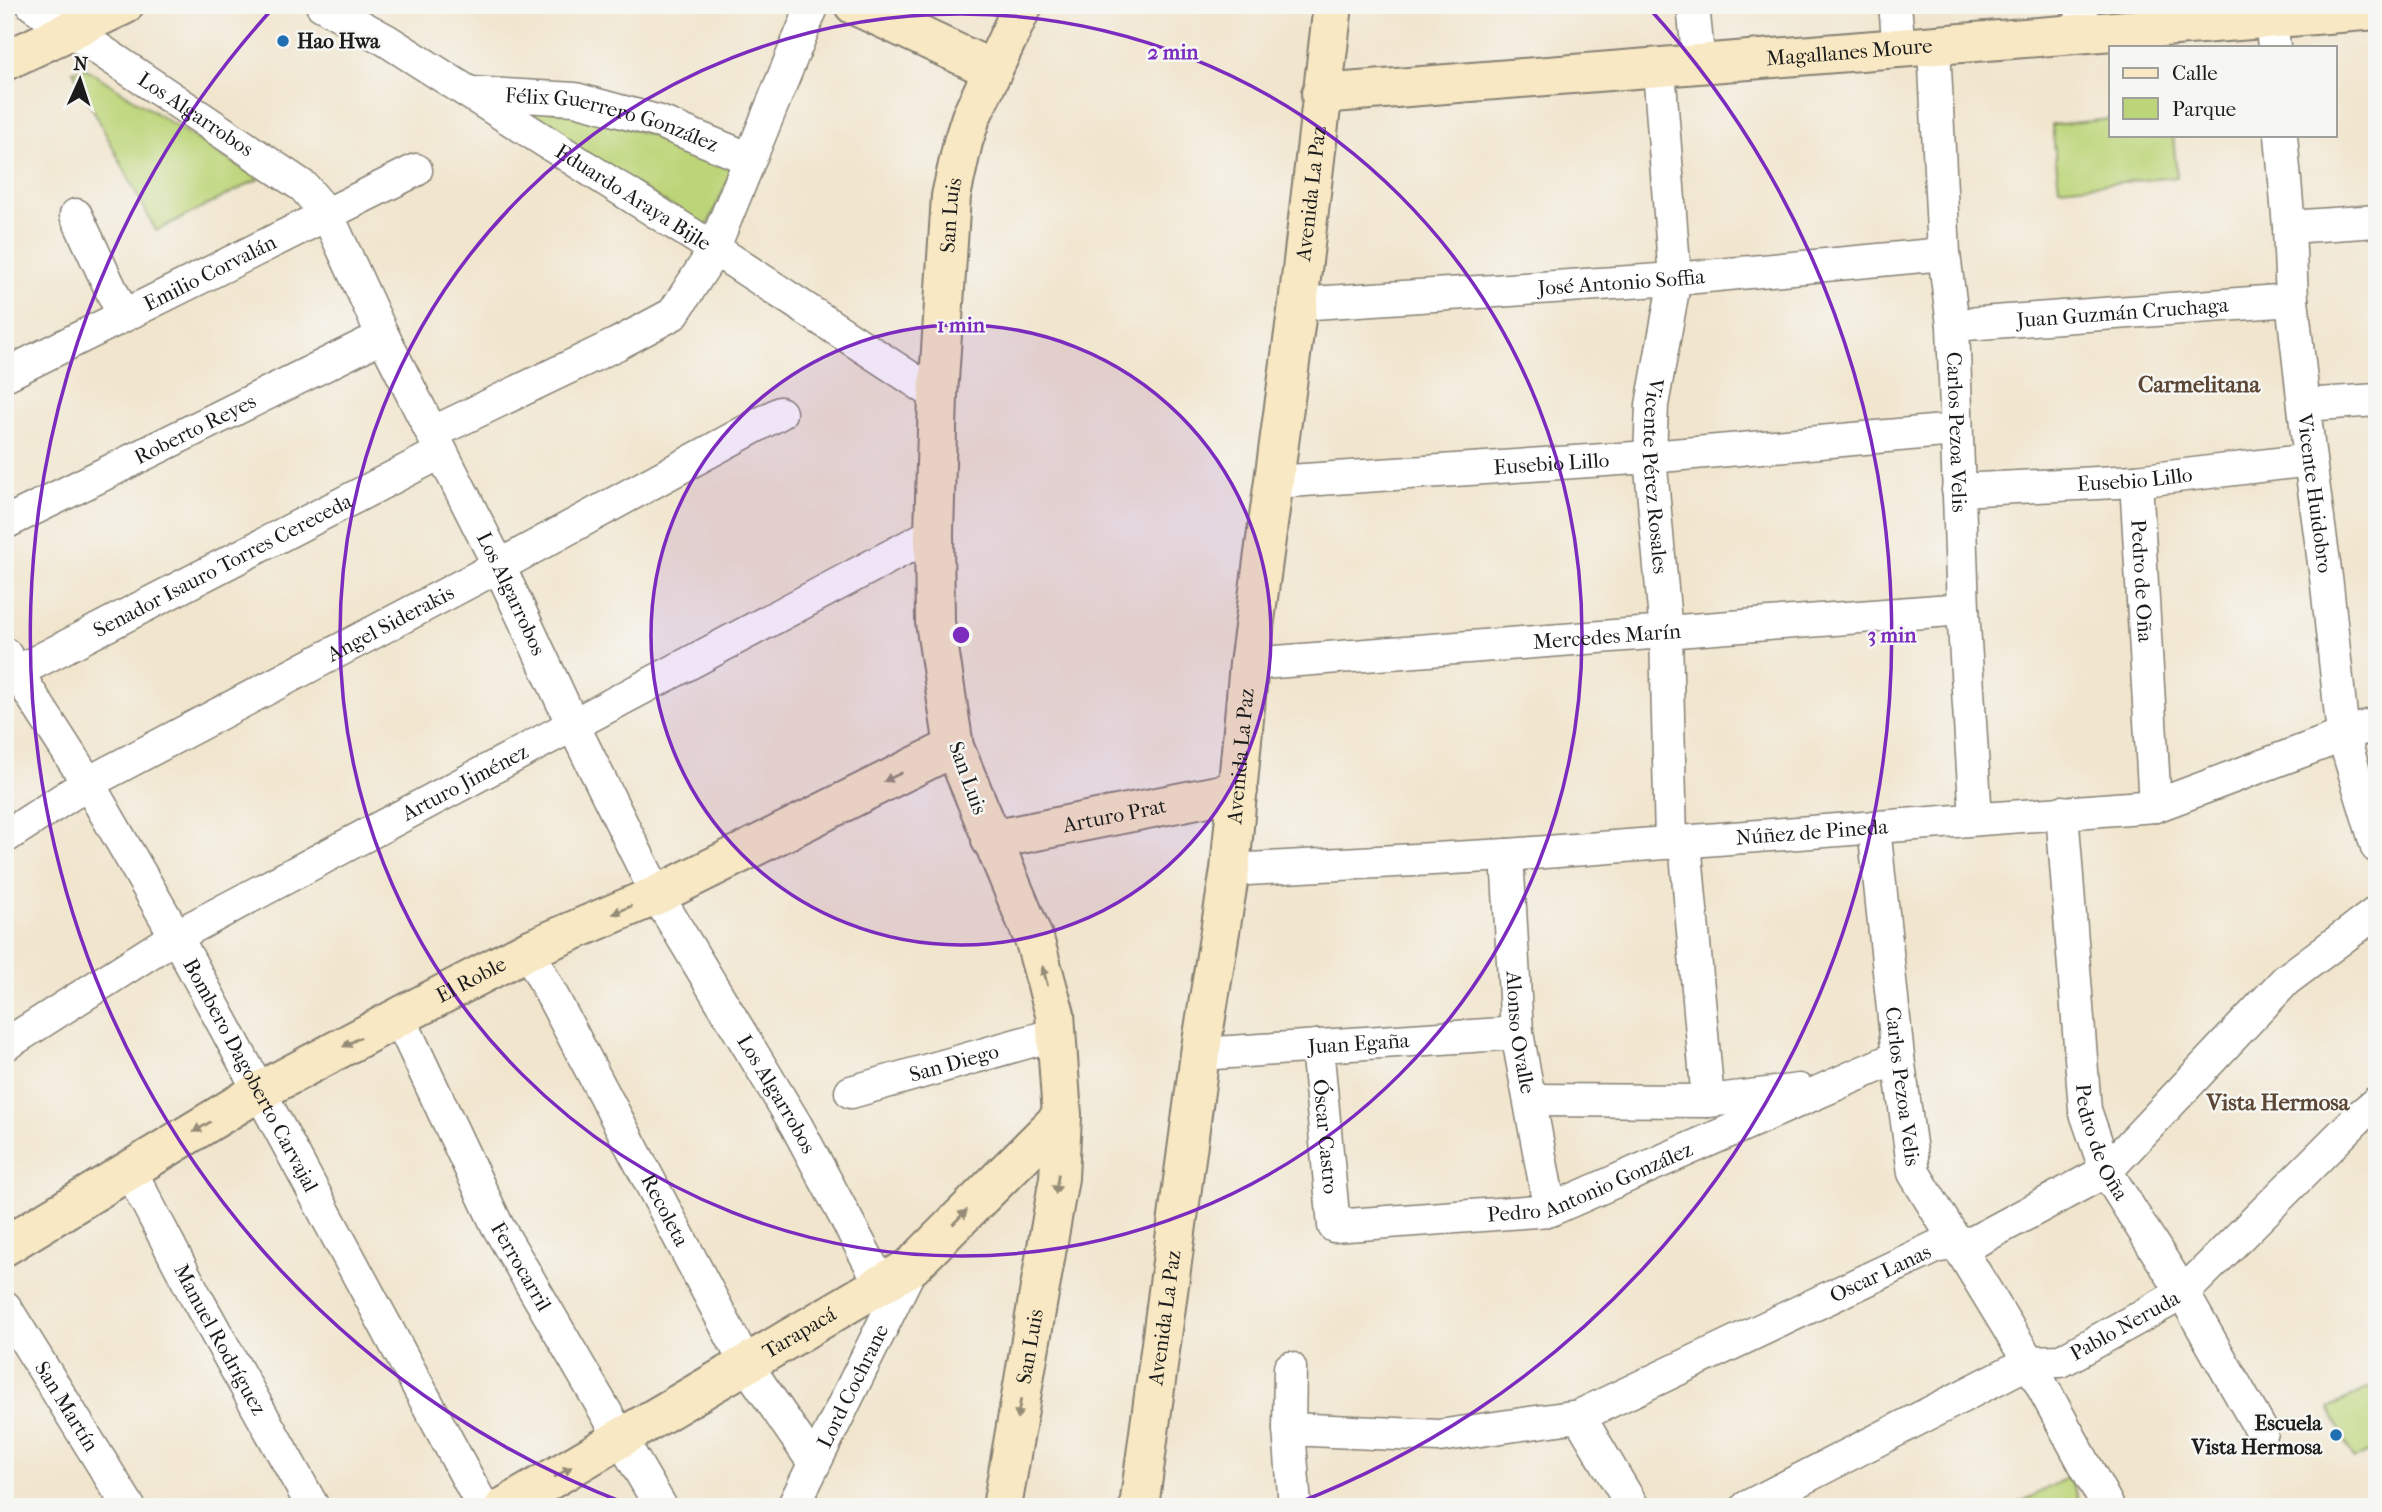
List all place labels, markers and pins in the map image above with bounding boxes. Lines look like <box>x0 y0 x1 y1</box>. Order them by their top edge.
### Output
place label: Hao Hwa <box>297 29 381 53</box>
marker: Hao Hwa <box>275 33 291 49</box>
centre of rings <box>949 623 973 647</box>
place label: Escuela Vista Hermosa <box>2191 1411 2323 1459</box>
marker: Escuela Vista Hermosa <box>2328 1427 2344 1443</box>

